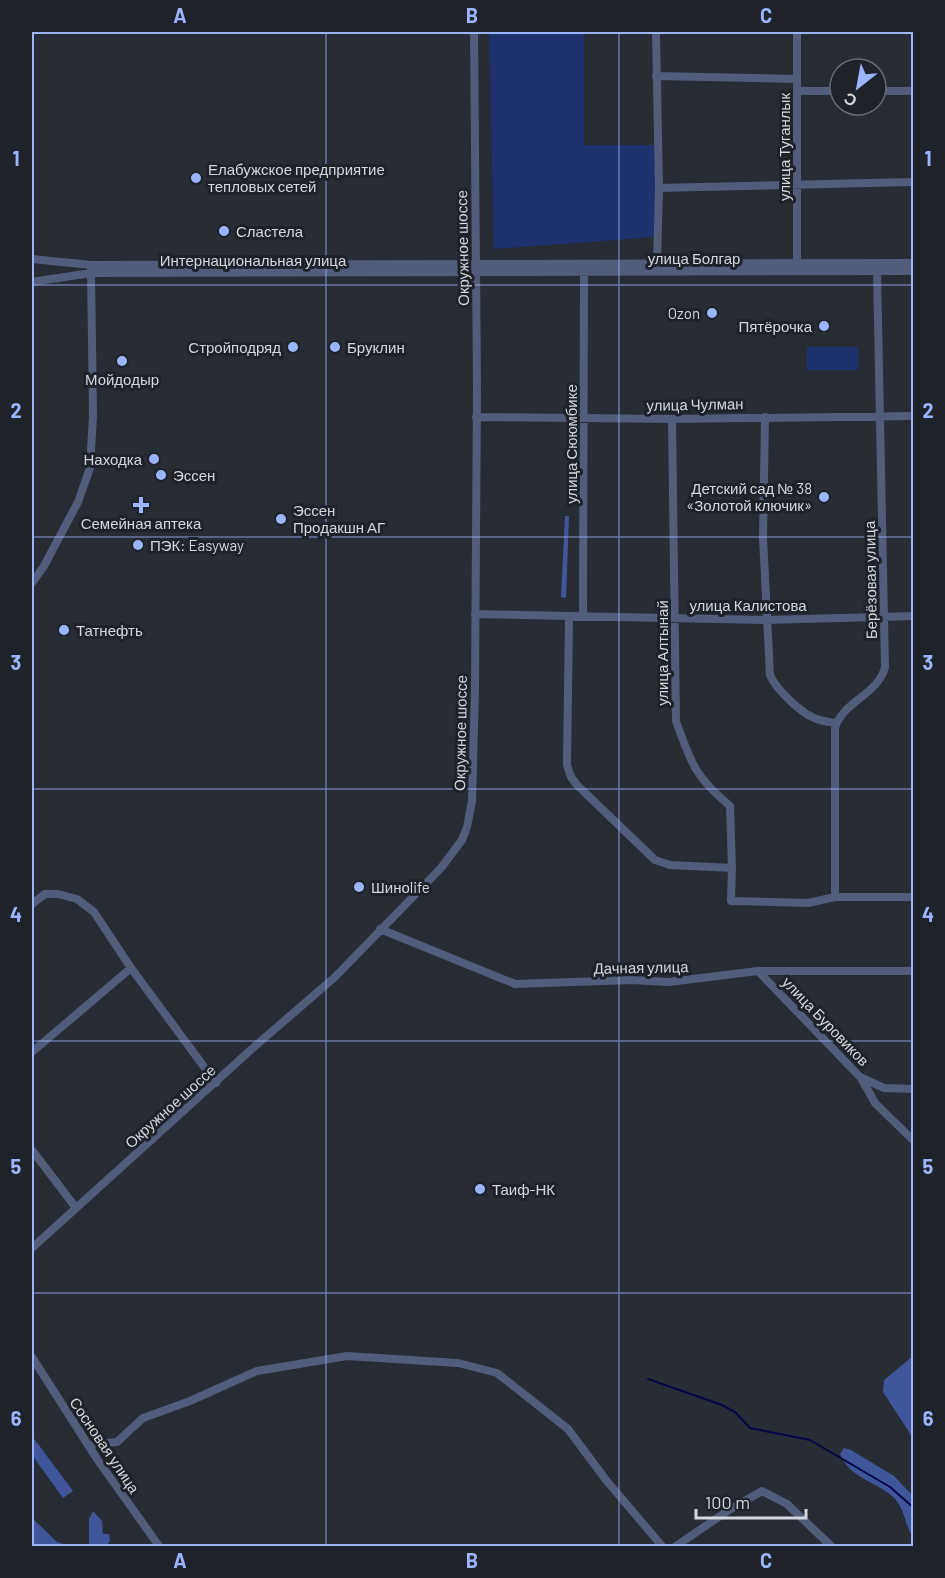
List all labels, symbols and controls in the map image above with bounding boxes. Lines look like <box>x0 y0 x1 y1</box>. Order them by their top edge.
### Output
text: A <box>173 3 187 27</box>
text: B <box>466 3 478 27</box>
text: C <box>760 3 772 27</box>
north arrow <box>828 57 888 117</box>
text: С <box>840 89 860 111</box>
street label: улица Туганлык <box>775 93 793 201</box>
text: 1 <box>12 146 20 170</box>
text: 1 <box>924 146 932 170</box>
place label: Елабужское предприятие тепловых сетей <box>208 160 385 195</box>
marker: Елабужское предприятие тепловых сетей <box>189 171 203 185</box>
street label: Окружное шоссе <box>452 190 472 306</box>
place label: Сластела <box>236 222 304 240</box>
marker: Сластела <box>217 224 231 238</box>
street label: улица Болгар <box>648 249 740 267</box>
street label: Интернациональная улица <box>160 251 347 269</box>
place label: Ozon <box>668 304 700 322</box>
marker: Ozon <box>705 306 719 320</box>
place label: Пятёрочка <box>738 317 813 335</box>
marker: Пятёрочка <box>817 319 831 333</box>
place label: Стройподряд <box>188 338 281 356</box>
place label: Бруклин <box>347 338 405 356</box>
marker: Стройподряд <box>286 340 300 354</box>
marker: Бруклин <box>328 340 342 354</box>
marker: Мойдодыр <box>115 354 129 368</box>
place label: Мойдодыр <box>85 370 159 388</box>
street label: улица Сююмбике <box>562 384 580 504</box>
street label: улица Чулман <box>646 394 744 414</box>
text: 2 <box>10 398 22 422</box>
text: 2 <box>922 398 934 422</box>
place label: Находка <box>83 450 143 468</box>
marker: Находка <box>147 452 161 466</box>
place label: Эссен <box>173 466 215 484</box>
marker: Эссен <box>154 468 168 482</box>
place label: Детский сад № 38 «Золотой ключик» <box>686 479 812 514</box>
marker: Детский сад № 38 «Золотой ключик» <box>817 490 831 504</box>
marker: Семейная аптека <box>134 498 148 512</box>
place label: Эссен Продакшн АГ <box>293 501 385 536</box>
marker: Эссен Продакшн АГ <box>274 512 288 526</box>
place label: Семейная аптека <box>81 514 202 532</box>
street label: Берёзовая улица <box>860 520 880 639</box>
place label: ПЭК: Easyway <box>150 536 244 554</box>
marker: ПЭК: Easyway <box>131 538 145 552</box>
street label: улица Калистова <box>689 596 807 614</box>
street label: улица Алтынай <box>653 600 671 706</box>
place label: Татнефть <box>76 621 143 639</box>
marker: Татнефть <box>57 623 71 637</box>
text: 3 <box>11 650 21 674</box>
text: 3 <box>923 650 933 674</box>
street label: Окружное шоссе <box>450 675 470 791</box>
place label: Шиноlife <box>371 878 430 896</box>
marker: Шиноlife <box>352 880 366 894</box>
text: 4 <box>10 902 22 926</box>
text: 4 <box>922 902 934 926</box>
street label: Дачная улица <box>593 957 689 977</box>
street label: улица Буровиков <box>779 973 873 1069</box>
street label: Окружное шоссе <box>121 1061 219 1151</box>
text: 5 <box>11 1154 22 1178</box>
text: 5 <box>923 1154 934 1178</box>
place label: Таиф-НК <box>492 1180 555 1198</box>
marker: Таиф-НК <box>473 1182 487 1196</box>
street label: Сосновая улица <box>66 1394 144 1497</box>
text: 6 <box>11 1406 22 1430</box>
text: 6 <box>923 1406 934 1430</box>
scale bar <box>696 1482 806 1520</box>
text: 100 m <box>705 1491 750 1513</box>
text: A <box>173 1548 187 1572</box>
text: B <box>466 1548 478 1572</box>
text: C <box>760 1548 772 1572</box>

